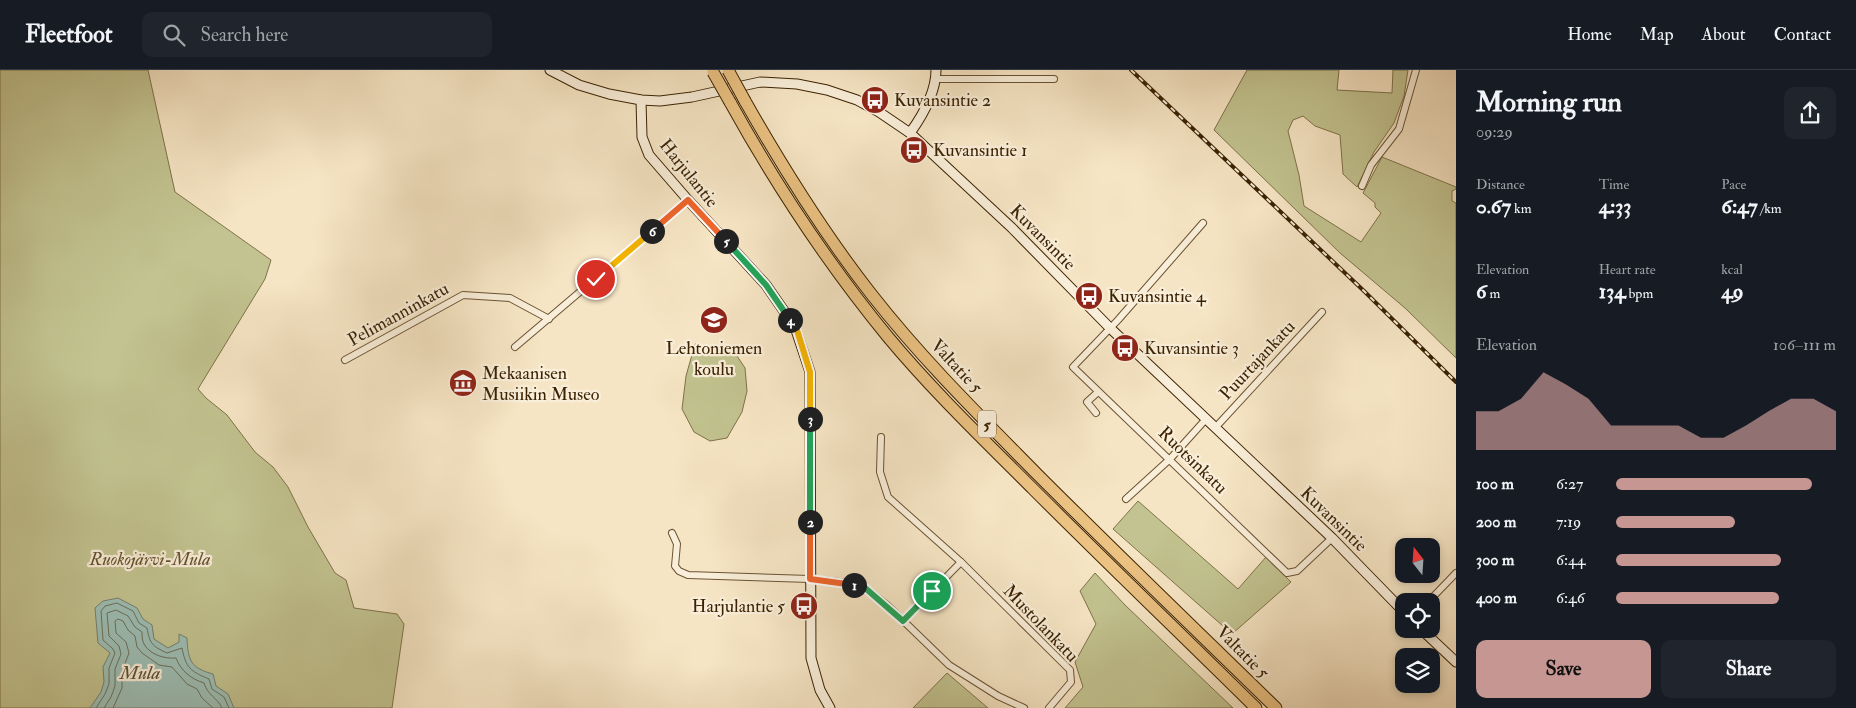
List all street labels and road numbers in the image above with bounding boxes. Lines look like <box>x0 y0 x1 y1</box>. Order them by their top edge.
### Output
street label: Harjulantie <box>654 134 724 213</box>
street label: Kuvansintie <box>1005 199 1081 276</box>
street label: Pelimanninkatu <box>344 277 453 352</box>
street label: Puurtajankatu <box>1215 316 1300 405</box>
street label: Valtatie 5 <box>926 334 988 398</box>
road number: 5 <box>978 410 996 438</box>
street label: Ruotsinkatu <box>1153 422 1232 499</box>
street label: Kuvansintie <box>1295 482 1372 557</box>
street label: Mustolankatu <box>998 580 1083 667</box>
street label: Valtatie 5 <box>1211 621 1274 684</box>

